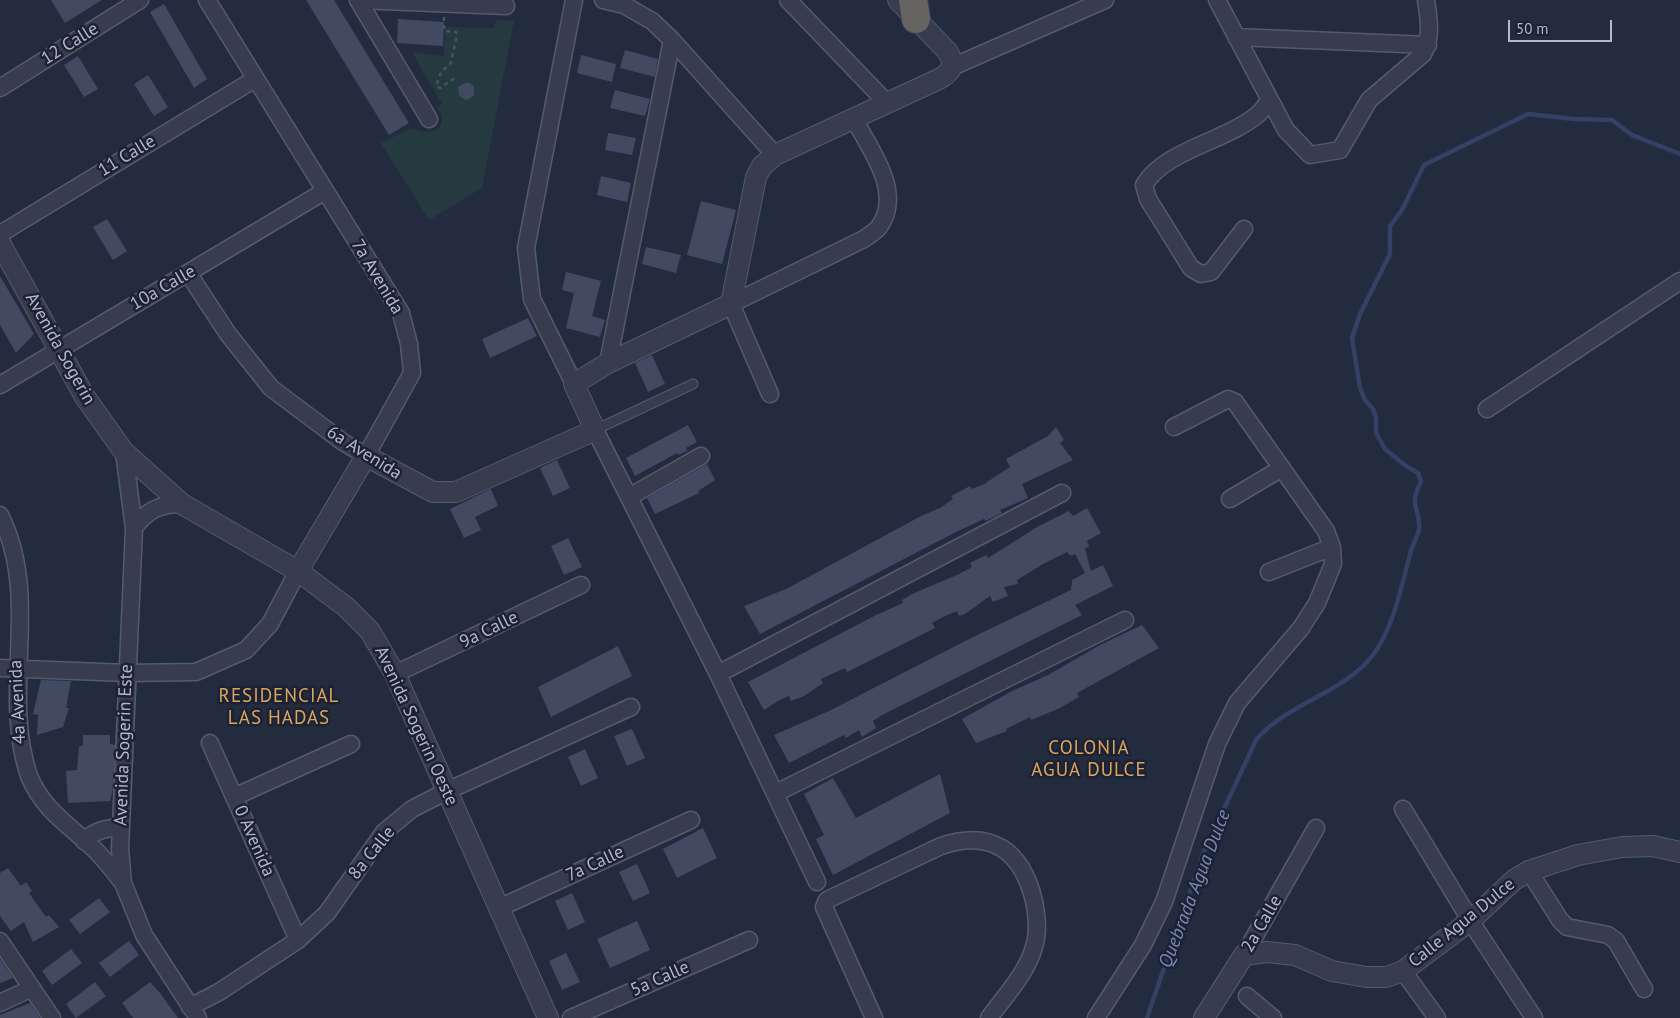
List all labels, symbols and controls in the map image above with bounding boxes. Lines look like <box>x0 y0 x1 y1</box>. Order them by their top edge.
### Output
scale bar <box>1510 10 1614 42</box>
street label: 12 Calle <box>38 18 102 70</box>
text: 50 m <box>1516 19 1549 38</box>
street label: 11 Calle <box>94 131 160 181</box>
street label: 7a Avenida <box>346 236 408 318</box>
street label: 10a Calle <box>126 261 200 315</box>
street label: Avenida Sogerin <box>20 289 100 409</box>
street label: 6a Avenida <box>323 421 405 485</box>
street label: 9a Calle <box>456 607 522 653</box>
street label: Avenida Sogerin Oeste <box>370 643 462 809</box>
street label: 4a Avenida <box>5 659 31 745</box>
street label: Avenida Sogerin Este <box>110 664 138 826</box>
district label: RESIDENCIAL LAS HADAS <box>217 686 341 730</box>
district label: COLONIA AGUA DULCE <box>1030 738 1148 782</box>
street label: 0 Avenida <box>229 802 279 880</box>
water label: Quebrada Agua Dulce <box>1154 807 1236 971</box>
street label: 8a Calle <box>344 822 400 884</box>
street label: 7a Calle <box>563 841 627 887</box>
street label: Calle Agua Dulce <box>1405 874 1519 972</box>
street label: 2a Calle <box>1237 892 1287 956</box>
street label: 5a Calle <box>627 957 693 1001</box>

